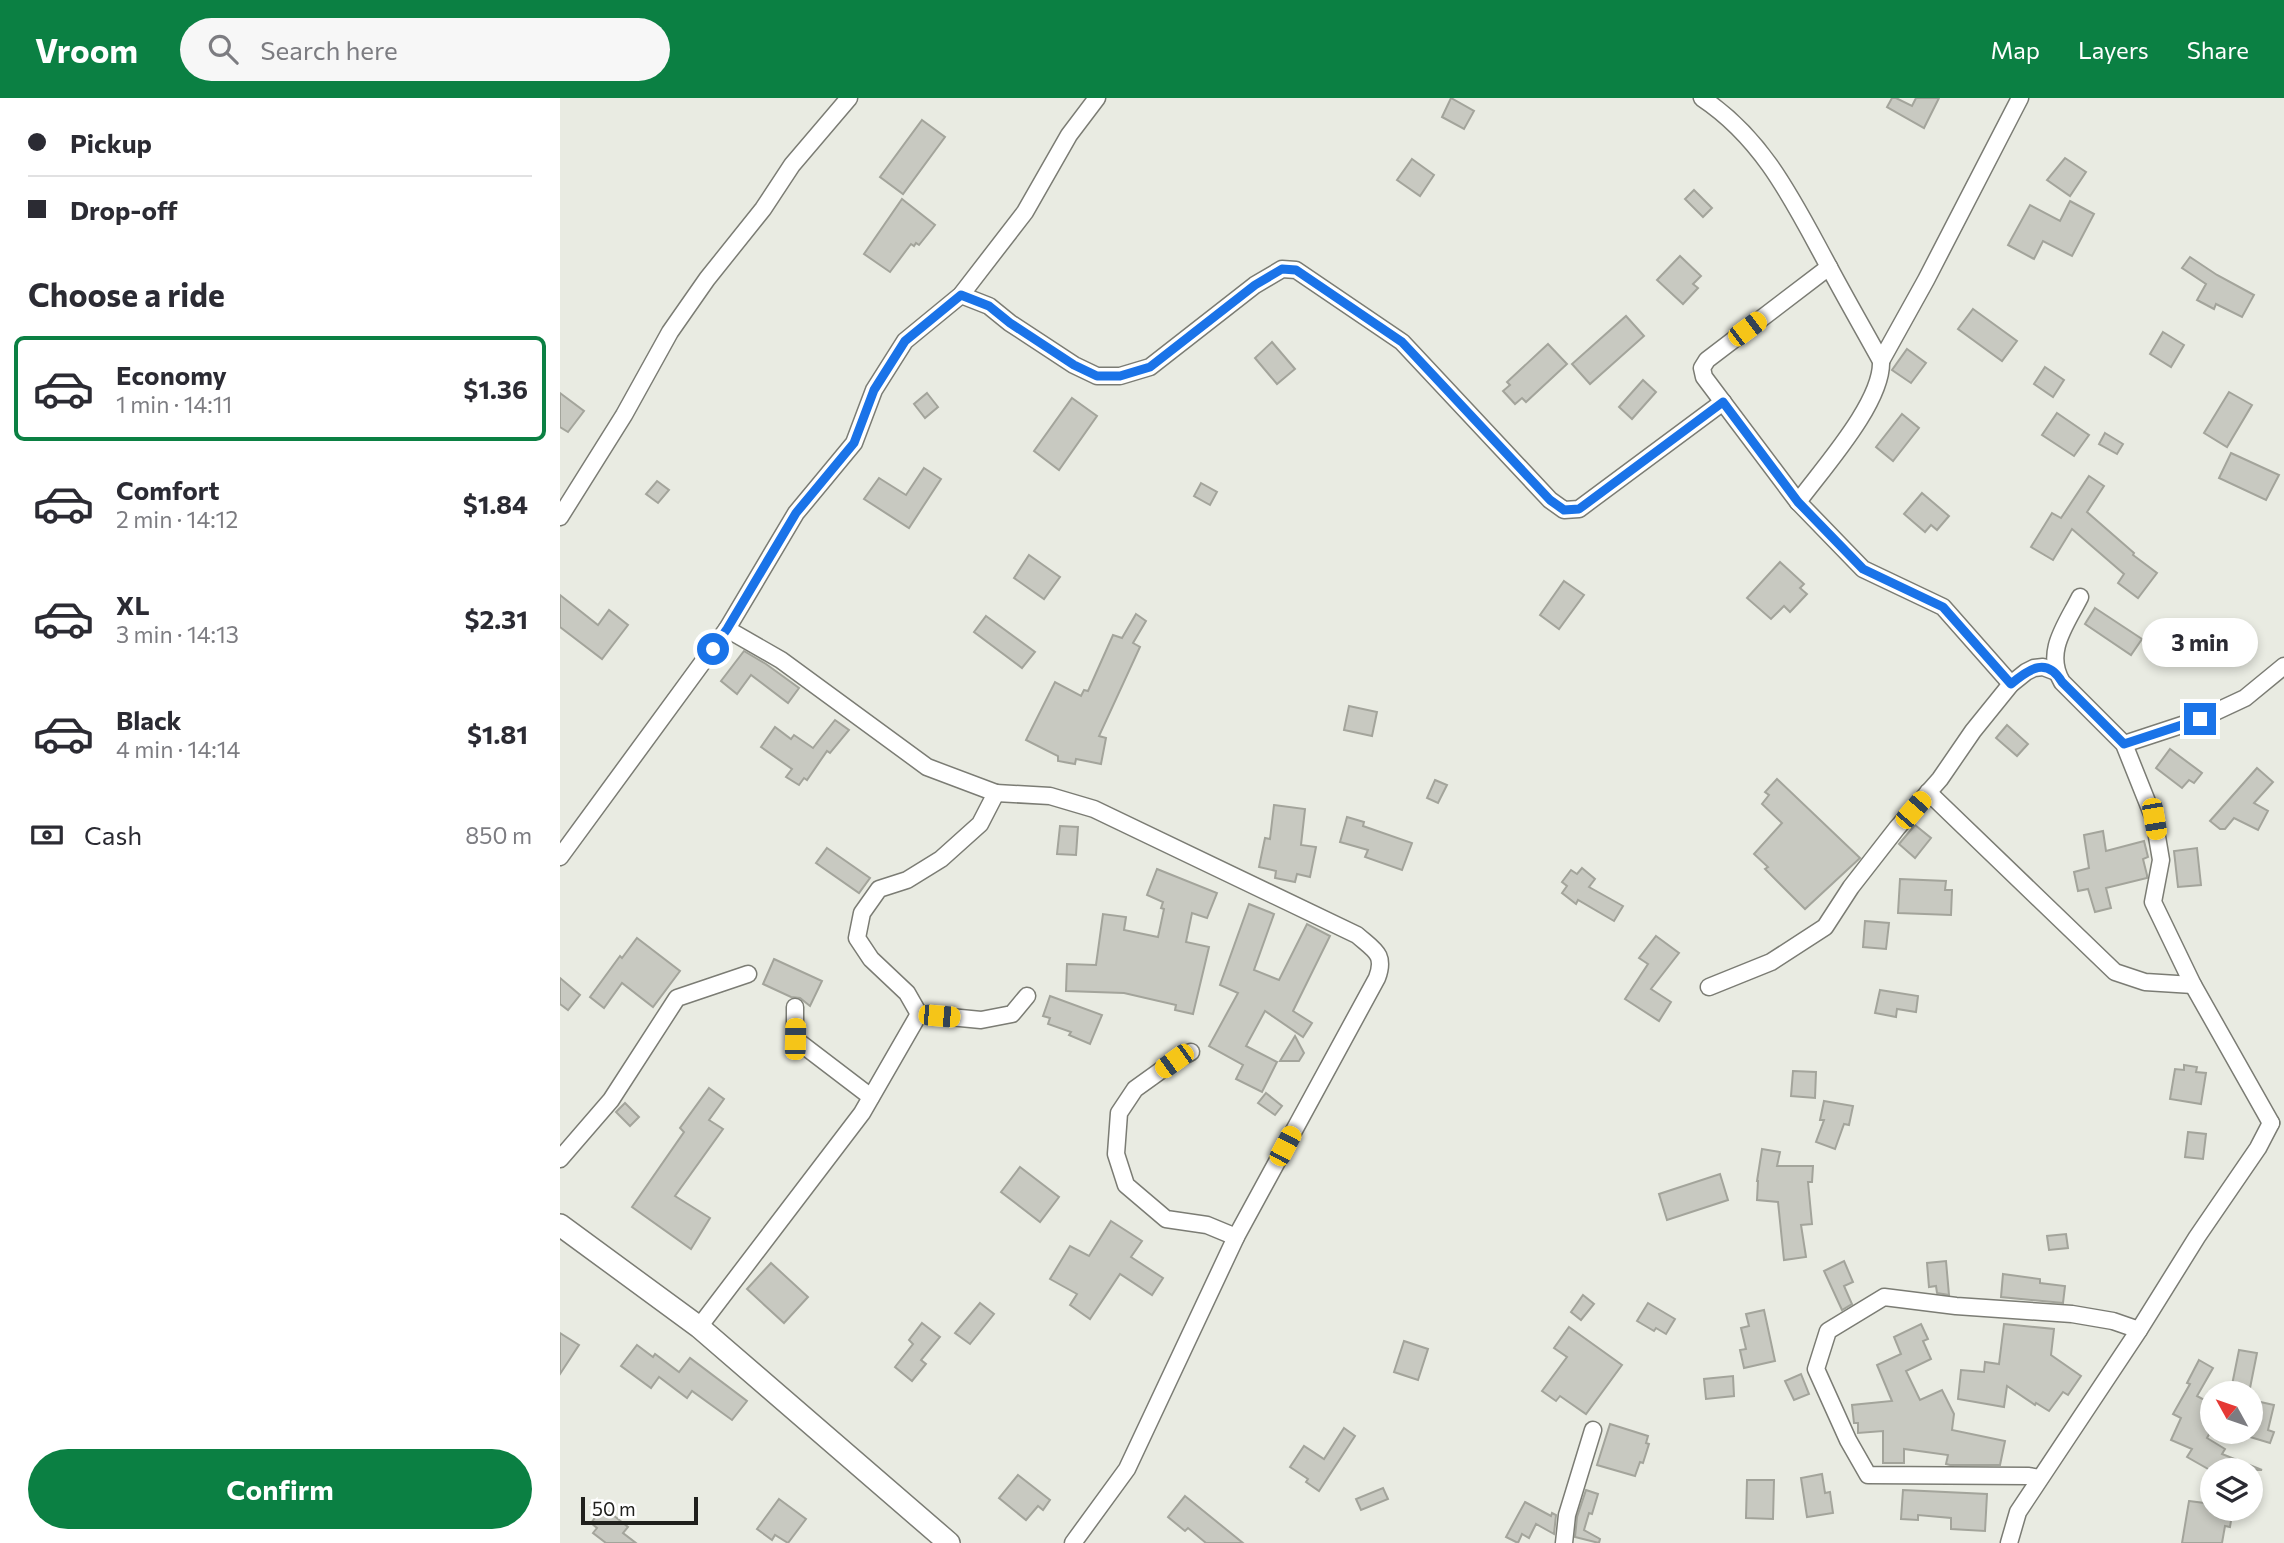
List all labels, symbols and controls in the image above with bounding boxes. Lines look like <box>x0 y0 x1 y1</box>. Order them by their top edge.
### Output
search box <box>180 18 670 81</box>
text: Vroom <box>35 29 138 70</box>
icon: search <box>204 30 242 68</box>
text: Search here <box>260 34 398 65</box>
text: Map <box>1991 35 2040 64</box>
text: Layers <box>2078 35 2149 64</box>
text: Share <box>2187 35 2249 64</box>
text: Pickup <box>70 127 152 158</box>
text: Drop-off <box>70 194 177 225</box>
text: Choose a ride <box>28 274 225 314</box>
car <box>1724 308 1771 350</box>
icon: car <box>32 357 95 420</box>
text: Economy <box>116 359 227 390</box>
text: $1.36 <box>463 373 528 404</box>
text: 1 min · 14:11 <box>116 390 232 418</box>
icon: car <box>32 472 95 535</box>
text: Comfort <box>116 474 219 505</box>
text: $1.84 <box>463 488 528 519</box>
text: 2 min · 14:12 <box>116 505 238 533</box>
icon: car <box>32 587 95 650</box>
text: XL <box>116 589 150 620</box>
text: $2.31 <box>464 603 528 634</box>
callout: 3 min <box>2142 618 2258 666</box>
text: 3 min · 14:13 <box>116 620 239 648</box>
text: 3 min <box>2171 628 2229 656</box>
route start <box>697 633 729 665</box>
icon: car <box>32 702 95 765</box>
route end <box>2184 703 2216 735</box>
text: Black <box>116 704 182 735</box>
text: $1.81 <box>467 718 528 749</box>
text: 4 min · 14:14 <box>116 735 240 763</box>
car <box>1892 787 1935 833</box>
car <box>2141 796 2168 842</box>
icon: cash <box>28 816 66 854</box>
text: Cash <box>84 819 142 850</box>
text: 850 m <box>465 821 532 849</box>
car <box>918 1004 961 1028</box>
car <box>785 1018 806 1060</box>
car <box>1151 1040 1198 1082</box>
car <box>1266 1123 1305 1169</box>
north arrow <box>2200 1381 2263 1444</box>
map controls <box>2200 1381 2263 1521</box>
button: Confirm <box>28 1449 532 1529</box>
button: layers <box>2200 1458 2263 1521</box>
scale bar <box>581 1494 698 1526</box>
text: 50 m <box>592 1497 636 1520</box>

